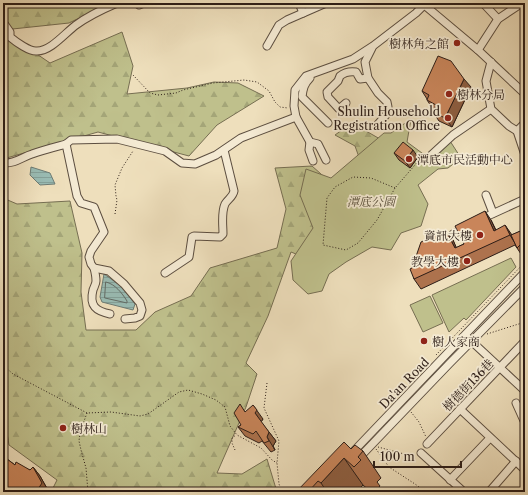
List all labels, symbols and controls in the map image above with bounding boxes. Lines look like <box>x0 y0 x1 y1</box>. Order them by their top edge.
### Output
place label: 樹林角之館 <box>389 36 449 51</box>
marker: 樹林角之館 <box>452 38 462 48</box>
place label: 樹林分局 <box>457 87 505 102</box>
marker: 樹林分局 <box>444 89 454 99</box>
place label: Shulin Household Registration Office <box>333 104 441 133</box>
marker: Shulin Household Registration Office <box>443 113 453 123</box>
place label: 潭底市民活動中心 <box>417 152 513 167</box>
marker: 潭底市民活動中心 <box>404 154 414 164</box>
park label: 潭底公園 <box>347 194 397 209</box>
place label: 資訊大樓 <box>424 228 472 243</box>
marker: 資訊大樓 <box>475 230 485 240</box>
place label: 教學大樓 <box>411 254 459 269</box>
marker: 教學大樓 <box>462 256 472 266</box>
place label: 樹人家商 <box>432 334 480 349</box>
marker: 樹人家商 <box>419 336 429 346</box>
street label: Da'an Road <box>376 354 432 412</box>
street label: 樹德街136巷 <box>439 356 497 414</box>
place label: 樹林山 <box>71 421 107 436</box>
marker: 樹林山 <box>58 423 68 433</box>
scale bar <box>374 443 461 469</box>
text: 100 m <box>380 449 415 464</box>

